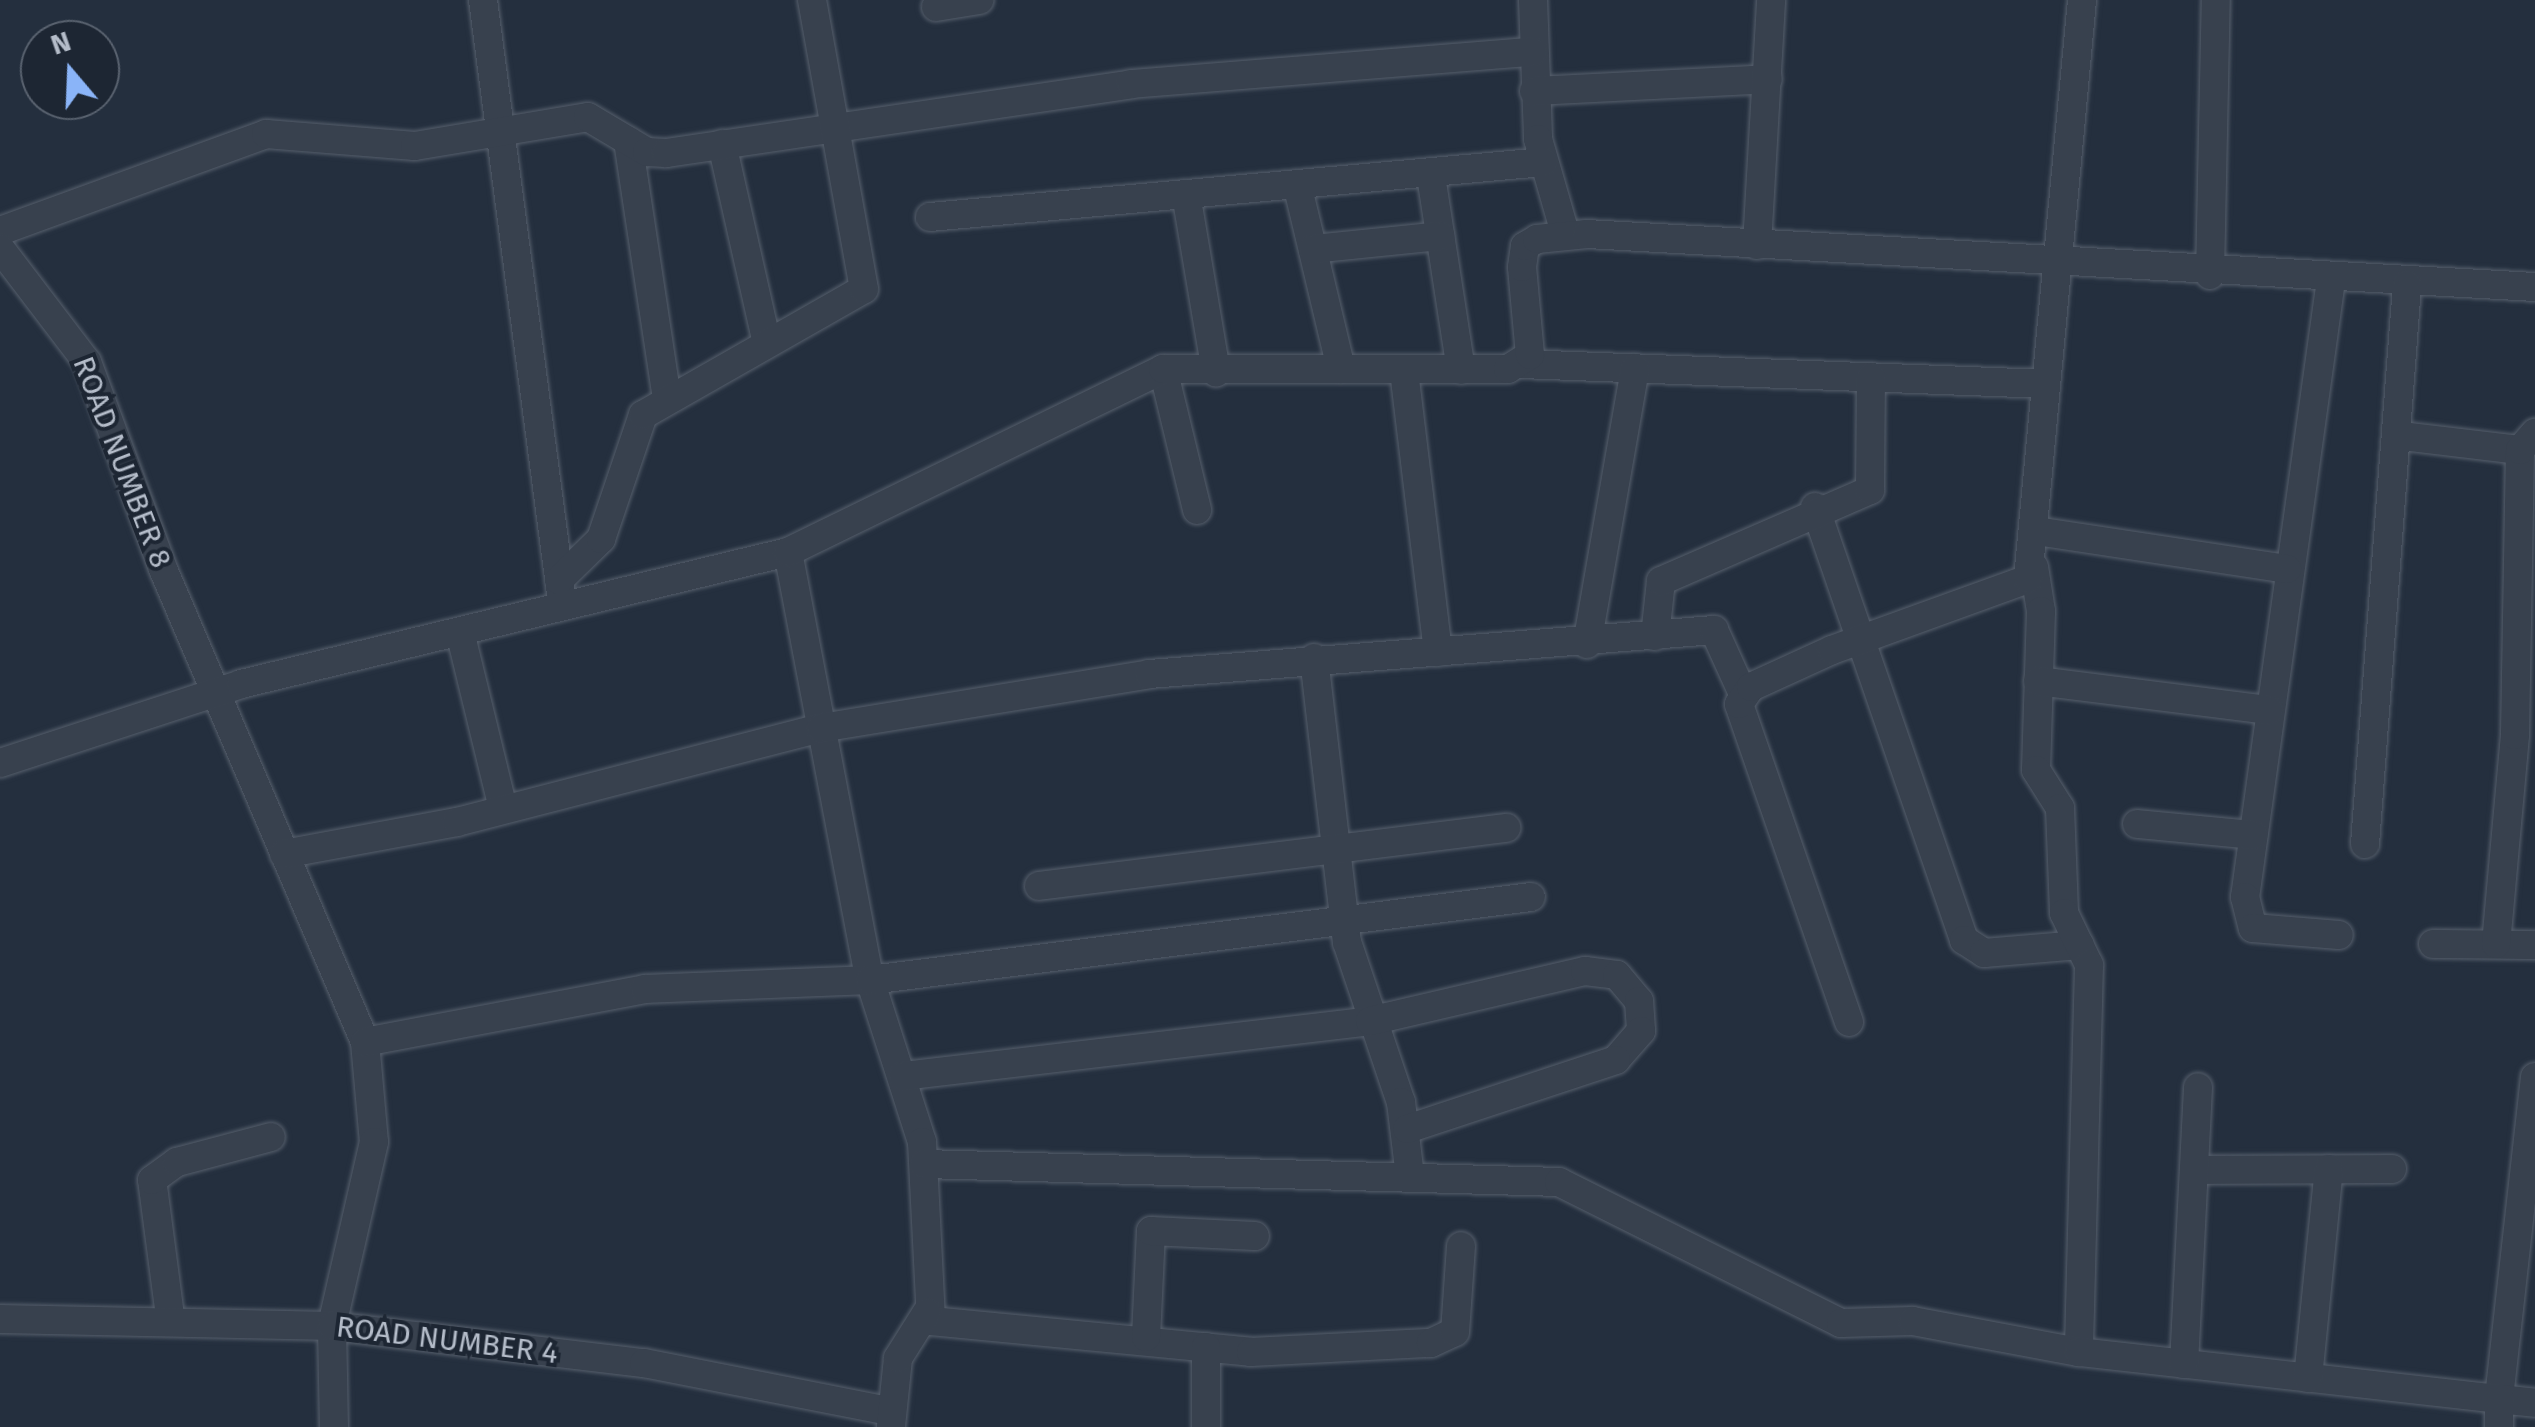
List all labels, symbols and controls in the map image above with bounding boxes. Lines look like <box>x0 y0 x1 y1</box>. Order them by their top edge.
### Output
north arrow <box>20 20 120 120</box>
text: N <box>47 24 75 62</box>
street label: ROAD NUMBER 8 <box>65 351 179 573</box>
street label: ROAD NUMBER 4 <box>334 1309 560 1371</box>

